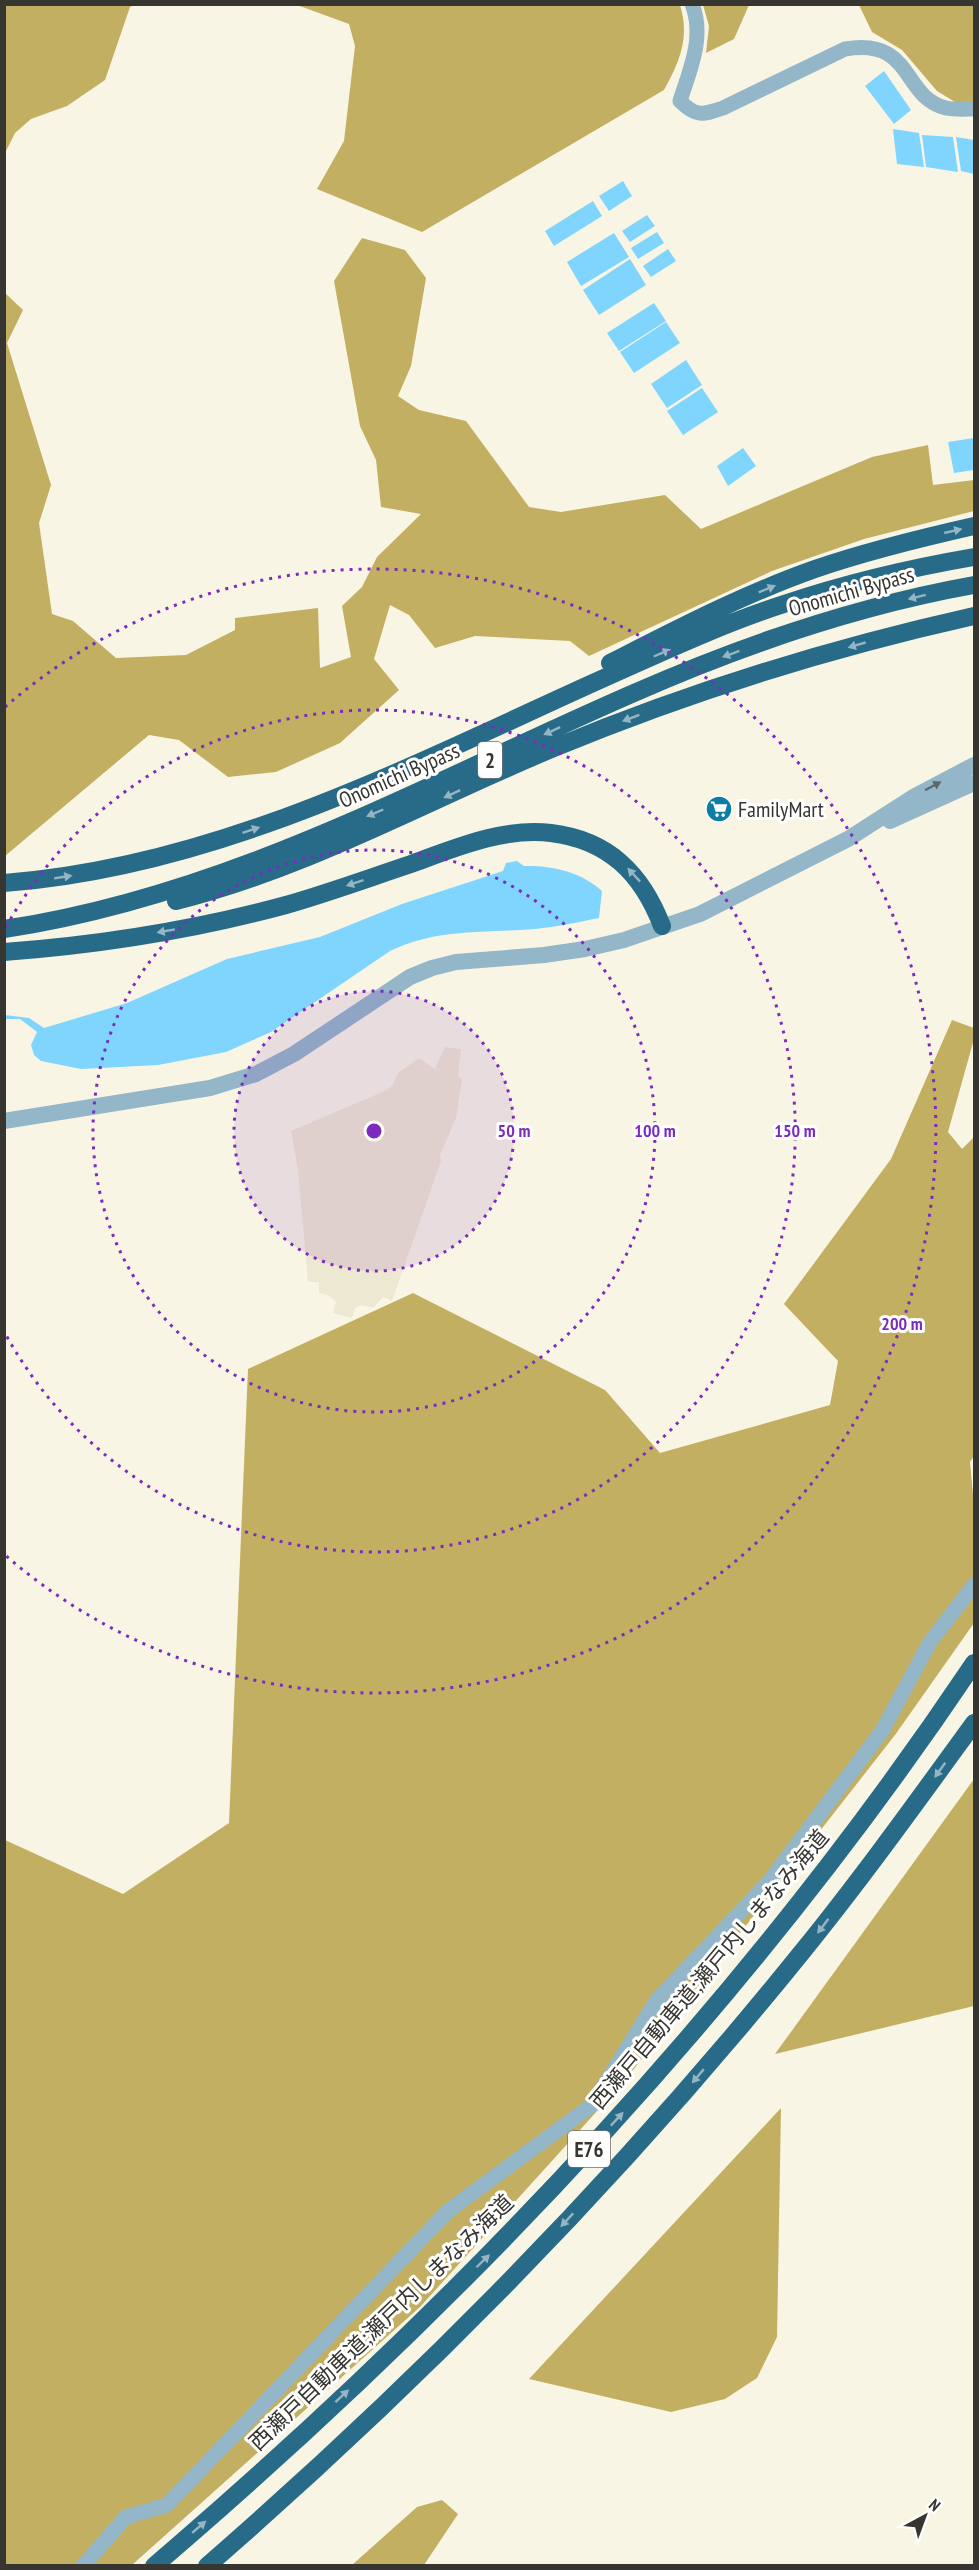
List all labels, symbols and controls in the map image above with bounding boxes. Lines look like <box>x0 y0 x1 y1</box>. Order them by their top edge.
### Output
one-way arrow <box>943 525 962 535</box>
street label: Onomichi Bypass <box>785 560 917 622</box>
one-way arrow <box>758 584 776 593</box>
one-way arrow <box>908 593 926 603</box>
one-way arrow <box>847 641 865 650</box>
one-way arrow <box>653 648 671 658</box>
one-way arrow <box>722 650 740 659</box>
one-way arrow <box>622 714 640 724</box>
one-way arrow <box>543 727 560 736</box>
street label: Onomichi Bypass <box>334 736 464 814</box>
road number: 2 <box>478 742 502 778</box>
one-way arrow <box>925 781 942 791</box>
one-way arrow <box>443 790 460 799</box>
supermarket icon: FamilyMart <box>704 794 734 824</box>
place label: FamilyMart <box>738 795 824 823</box>
one-way arrow <box>366 809 384 818</box>
one-way arrow <box>242 825 260 834</box>
one-way arrow <box>628 869 642 883</box>
one-way arrow <box>53 873 72 882</box>
one-way arrow <box>346 879 364 888</box>
one-way arrow <box>156 926 175 935</box>
text: 50 m <box>498 1119 530 1142</box>
text: 100 m <box>634 1119 676 1142</box>
text: 150 m <box>774 1119 816 1142</box>
centre of rings <box>364 1121 384 1141</box>
text: 200 m <box>881 1312 923 1335</box>
one-way arrow <box>934 1762 946 1778</box>
street label: 西瀬戸自動車道;瀬戸内しまなみ海道 <box>584 1823 834 2115</box>
one-way arrow <box>817 1918 829 1933</box>
one-way arrow <box>692 2068 705 2083</box>
one-way arrow <box>610 2112 624 2127</box>
road number: E76 <box>568 2131 610 2167</box>
street label: 西瀬戸自動車道;瀬戸内しまなみ海道 <box>243 2188 519 2456</box>
one-way arrow <box>561 2212 574 2227</box>
one-way arrow <box>475 2254 489 2268</box>
one-way arrow <box>335 2389 350 2403</box>
north arrow <box>895 2486 955 2546</box>
text: N <box>925 2494 945 2515</box>
one-way arrow <box>191 2521 207 2534</box>

